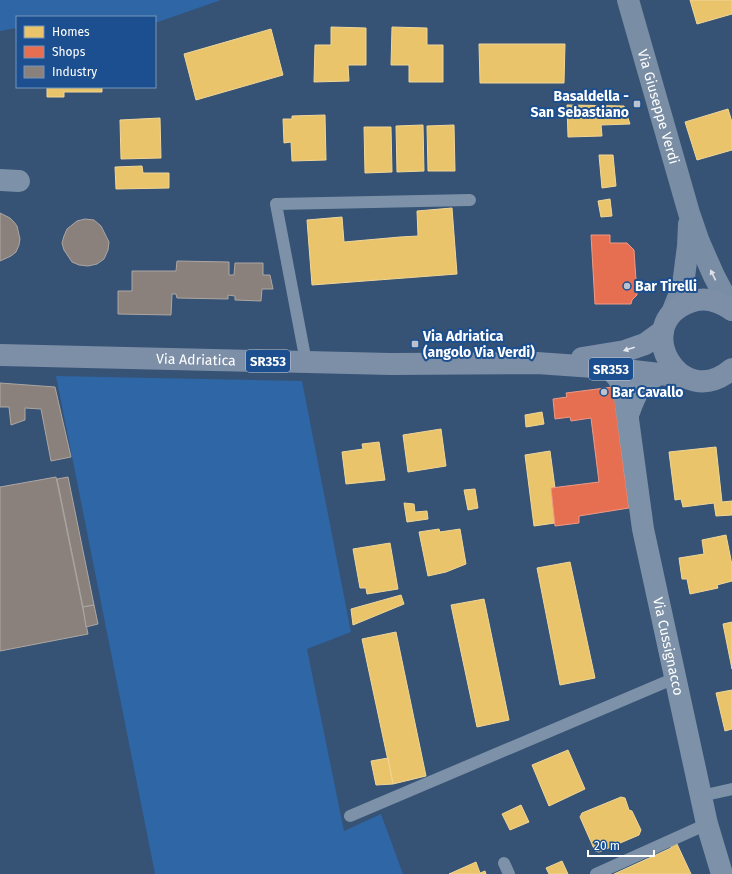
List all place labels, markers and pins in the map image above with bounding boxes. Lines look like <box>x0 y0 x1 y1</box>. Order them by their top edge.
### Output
place label: Basaldella - San Sebastiano <box>530 88 629 121</box>
marker: Basaldella - San Sebastiano <box>632 99 642 109</box>
place label: Bar Tirelli <box>635 278 697 295</box>
marker: Bar Tirelli <box>622 281 632 291</box>
place label: Via Adriatica (angolo Via Verdi) <box>422 328 535 361</box>
marker: Via Adriatica (angolo Via Verdi) <box>410 339 420 349</box>
place label: Bar Cavallo <box>612 384 683 401</box>
marker: Bar Cavallo <box>599 387 609 397</box>

